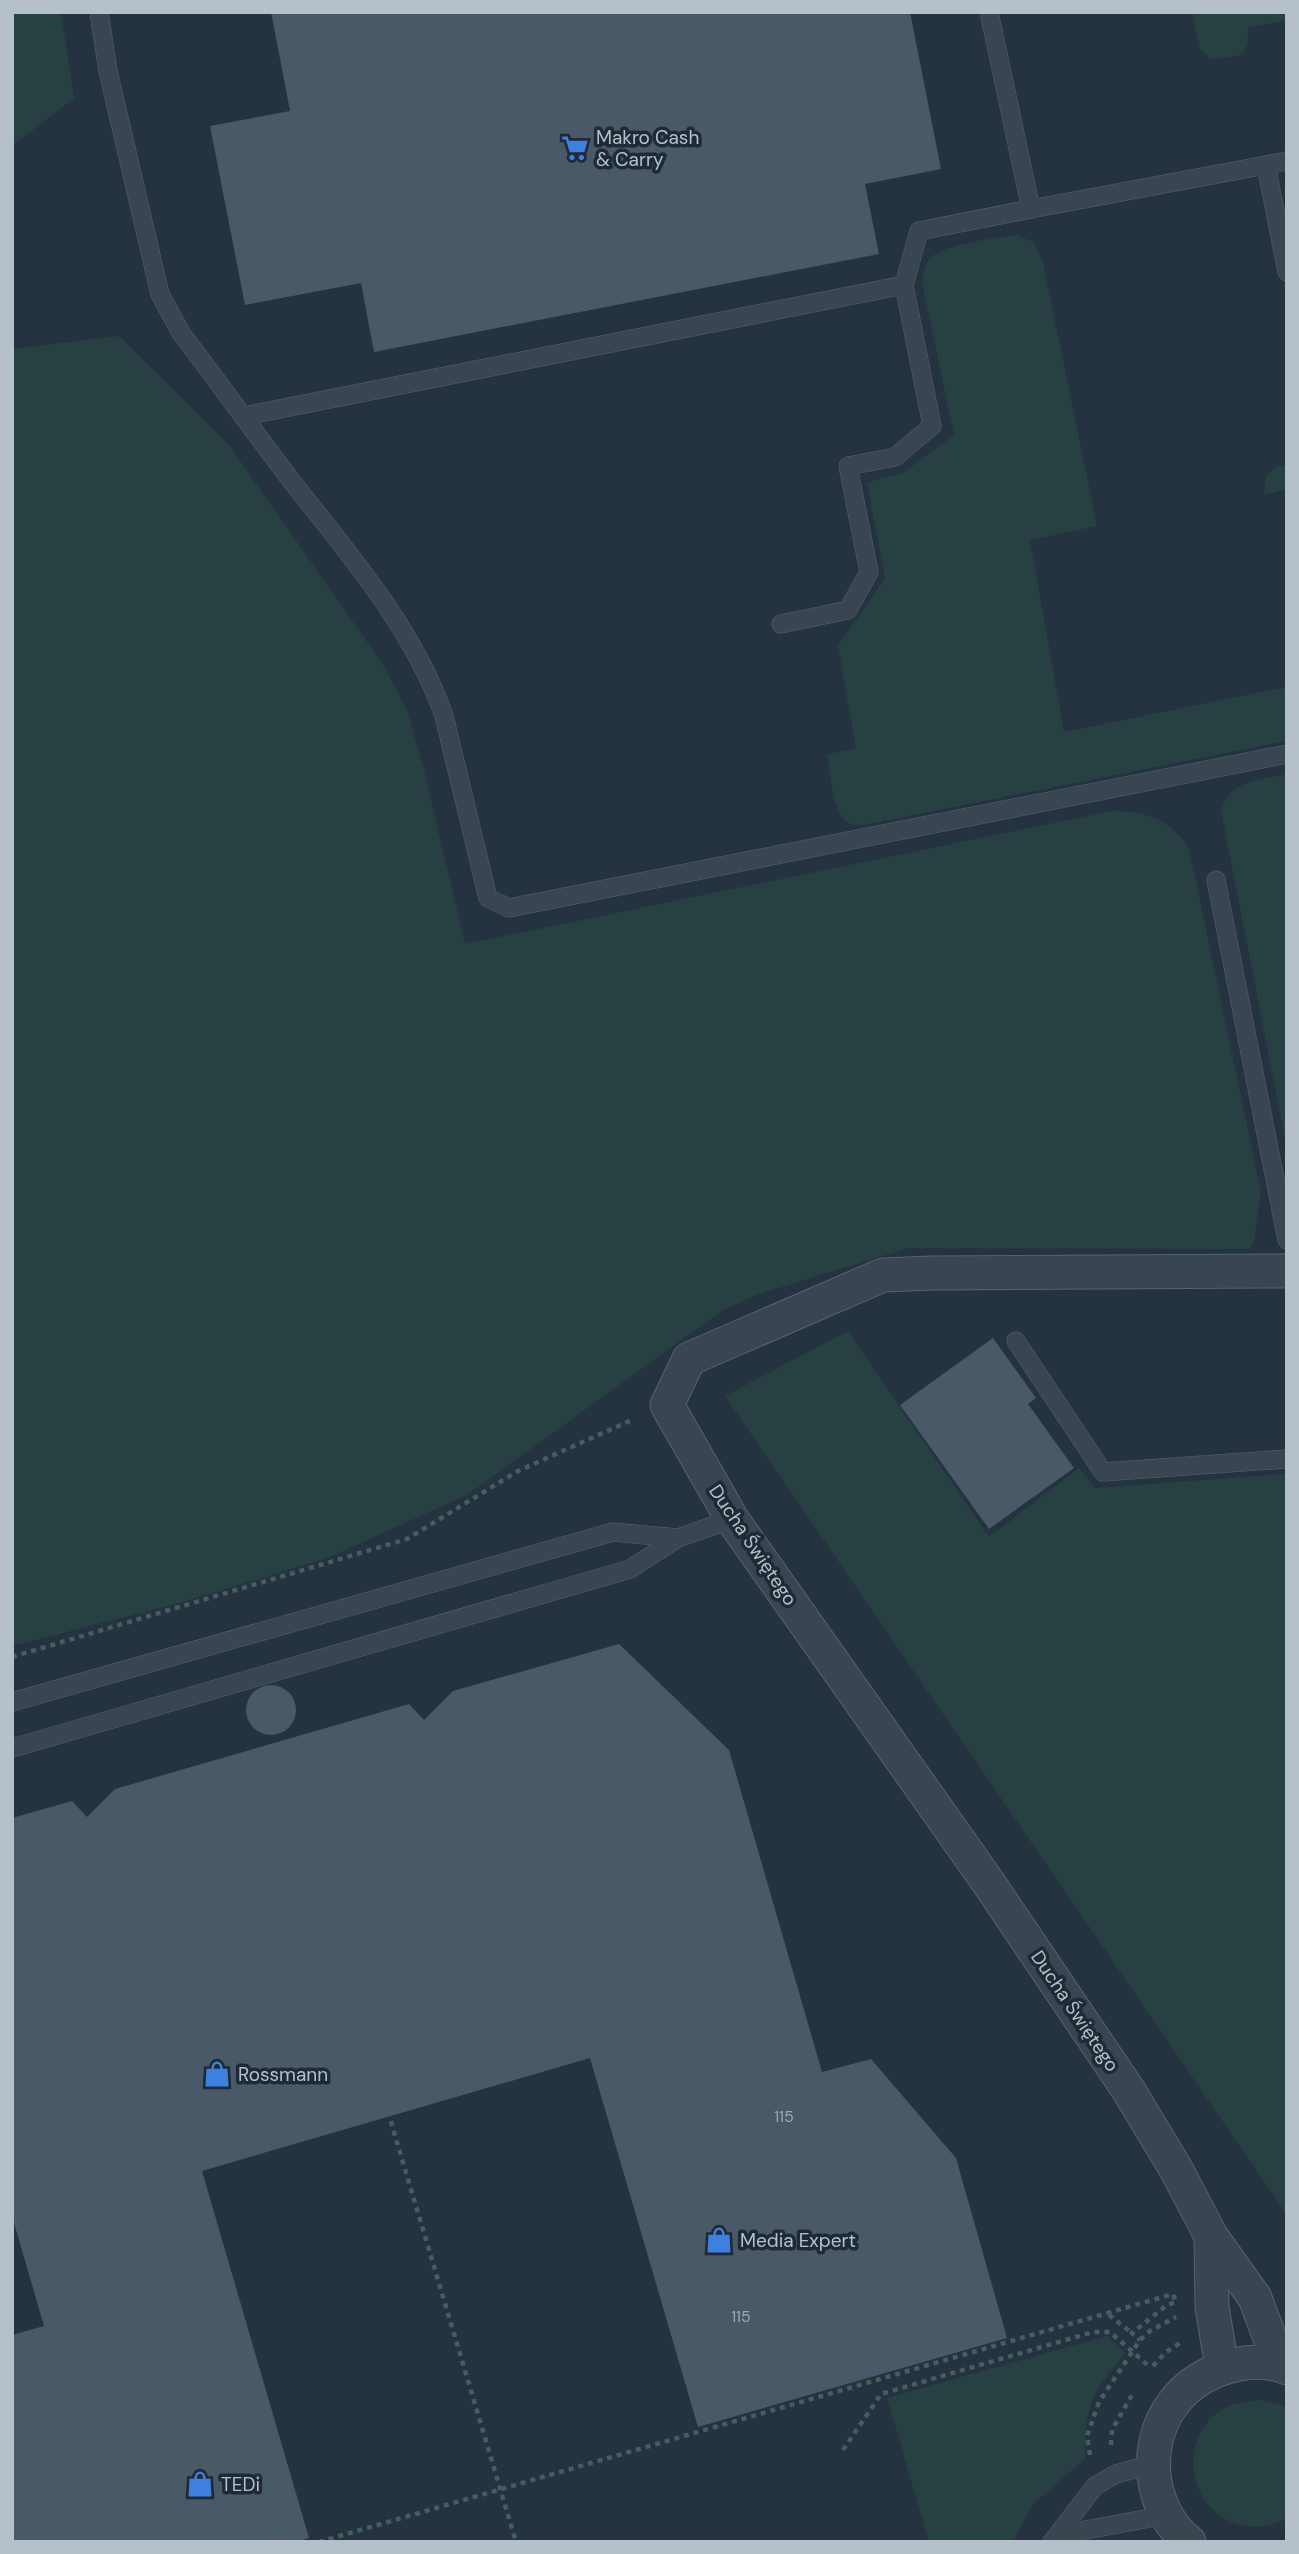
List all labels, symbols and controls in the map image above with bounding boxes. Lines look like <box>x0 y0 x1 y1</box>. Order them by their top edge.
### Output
place label: Makro Cash & Carry <box>596 125 699 172</box>
supermarket icon: Makro Cash & Carry <box>560 133 590 163</box>
street label: Ducha Świętego <box>703 1480 803 1610</box>
street label: Ducha Świętego <box>1025 1946 1125 2076</box>
shop icon: Rossmann <box>202 2059 232 2089</box>
place label: Rossmann <box>238 2062 328 2087</box>
house number: 115 <box>774 2106 794 2127</box>
shop icon: Media Expert <box>704 2225 734 2255</box>
place label: Media Expert <box>740 2228 856 2253</box>
house number: 115 <box>731 2306 751 2327</box>
shop icon: TEDi <box>185 2469 215 2499</box>
place label: TEDi <box>221 2472 260 2497</box>

